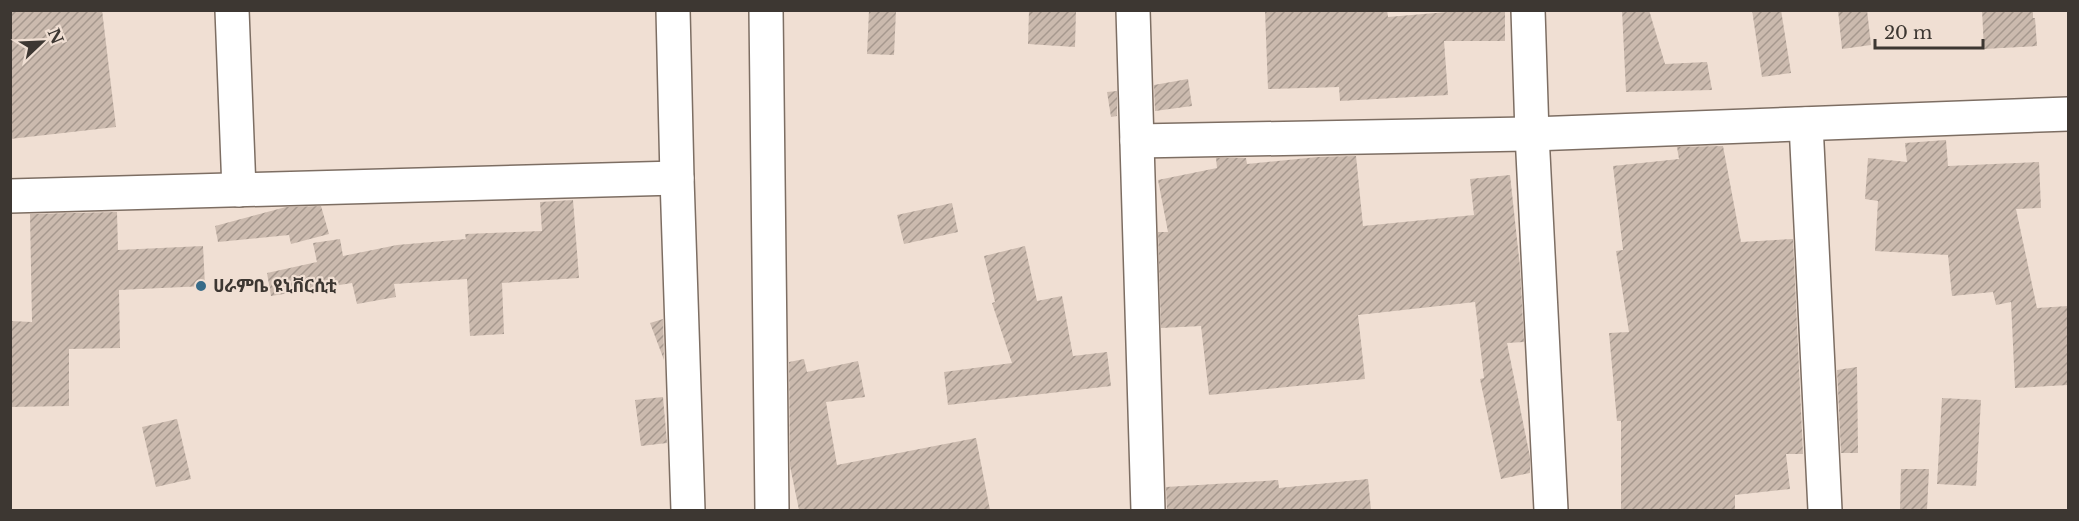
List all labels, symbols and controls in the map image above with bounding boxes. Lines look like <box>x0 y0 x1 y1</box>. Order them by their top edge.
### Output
north arrow <box>12 12 72 72</box>
scale bar <box>1875 12 1983 50</box>
text: 20 m <box>1884 22 1932 44</box>
text: N <box>44 25 68 47</box>
place label: ሀራምቤ ዩኒቨርሲቲ <box>213 275 337 297</box>
marker: ሀራምቤ ዩኒቨርሲቲ <box>194 279 208 293</box>

